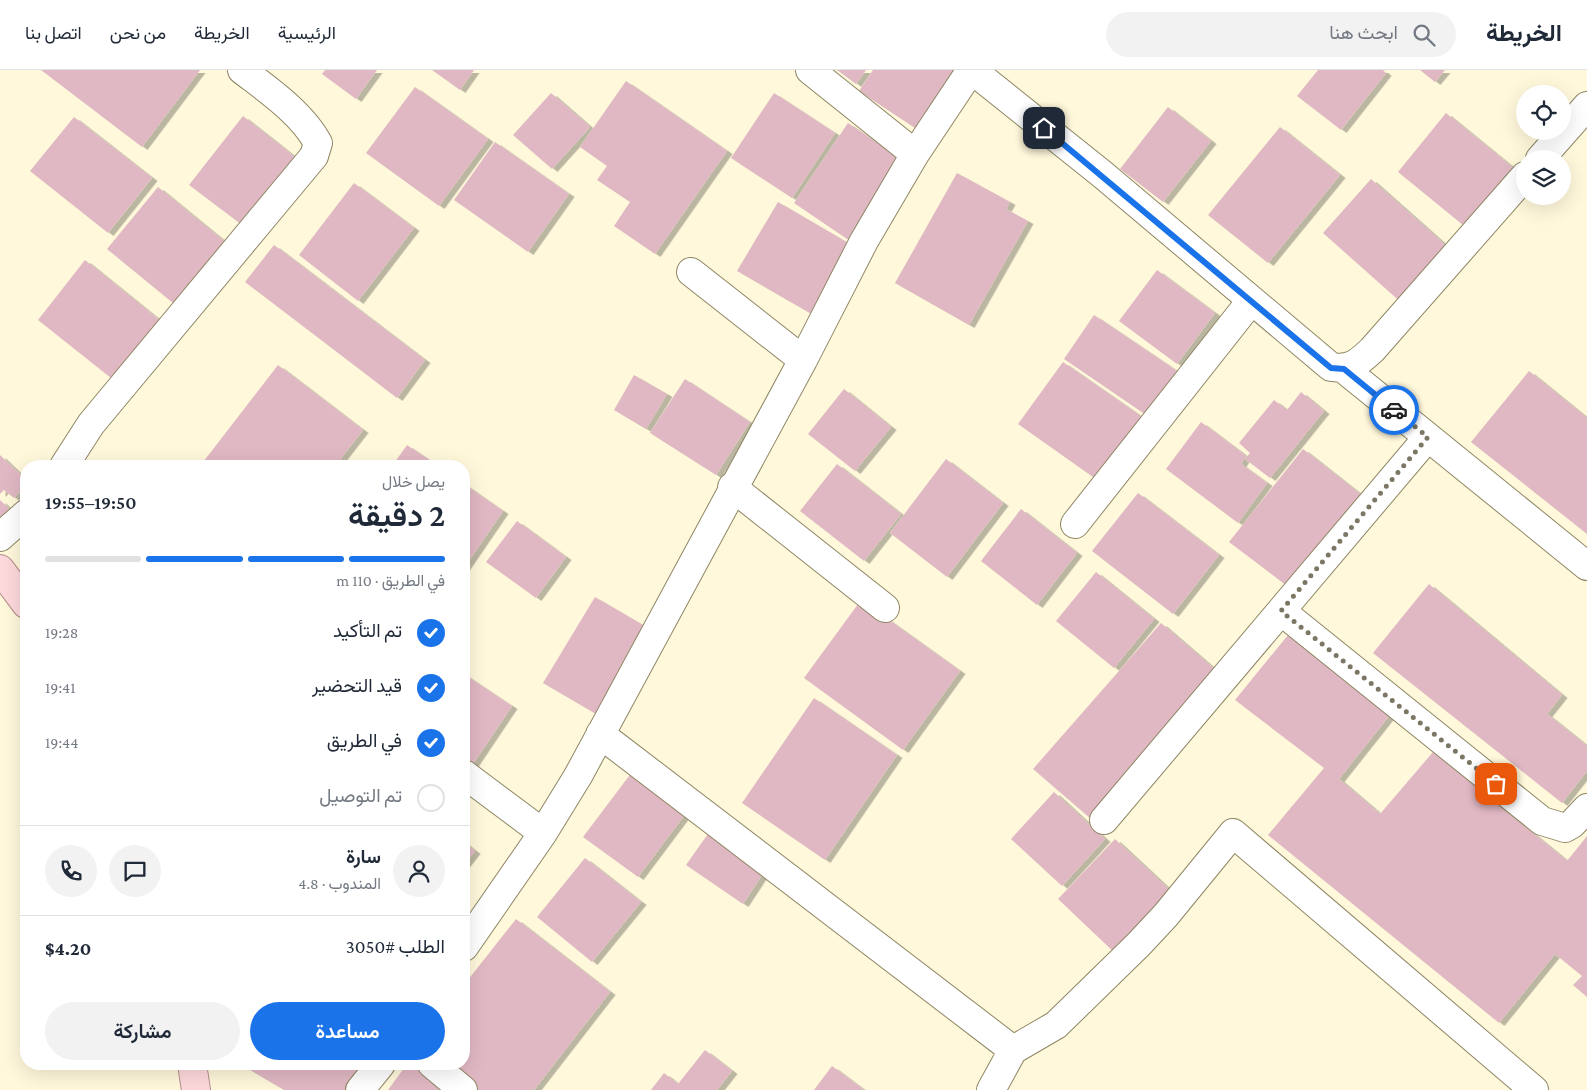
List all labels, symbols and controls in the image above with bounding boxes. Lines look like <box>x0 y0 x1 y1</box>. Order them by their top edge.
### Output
search box <box>1106 12 1456 57</box>
text: الخريطة <box>1486 19 1562 46</box>
icon: search <box>1410 21 1438 49</box>
text: ابحث هنا <box>1329 22 1398 43</box>
text: اتصل بنا <box>25 23 82 43</box>
text: من نحن <box>110 23 166 43</box>
text: الخريطة <box>194 23 250 43</box>
text: الرئيسية <box>278 23 336 43</box>
map controls <box>1516 85 1571 205</box>
button: locate <box>1516 85 1571 140</box>
pin <box>1023 107 1065 149</box>
icon: home <box>1030 114 1058 142</box>
button: layers <box>1516 150 1571 205</box>
courier <box>1369 385 1419 435</box>
icon: car <box>1380 396 1408 424</box>
text: يصل خلال <box>382 473 445 490</box>
text: 19:50–19:55 <box>45 492 136 513</box>
text: 2 دقيقة <box>348 497 445 533</box>
text: في الطريق · 110 m <box>336 572 445 589</box>
icon: check <box>417 619 445 647</box>
text: تم التأكيد <box>333 620 402 641</box>
text: 19:28 <box>45 624 78 641</box>
icon: check <box>417 674 445 702</box>
text: قيد التحضير <box>312 675 402 696</box>
text: 19:41 <box>45 679 76 696</box>
icon: check <box>417 729 445 757</box>
text: في الطريق <box>327 730 402 751</box>
text: 19:44 <box>45 734 78 751</box>
pin <box>1475 763 1517 805</box>
icon: bag <box>1482 770 1510 798</box>
text: تم التوصيل <box>319 785 402 806</box>
button: phone <box>45 845 97 897</box>
button: chat <box>109 845 161 897</box>
button: person <box>393 845 445 897</box>
text: سارة <box>346 846 381 867</box>
text: المندوب · 4.8 <box>298 875 381 892</box>
text: الطلب #3050 <box>346 936 445 957</box>
text: $4.20 <box>45 938 91 959</box>
button: مشاركة <box>45 1002 240 1060</box>
button: مساعدة <box>250 1002 445 1060</box>

